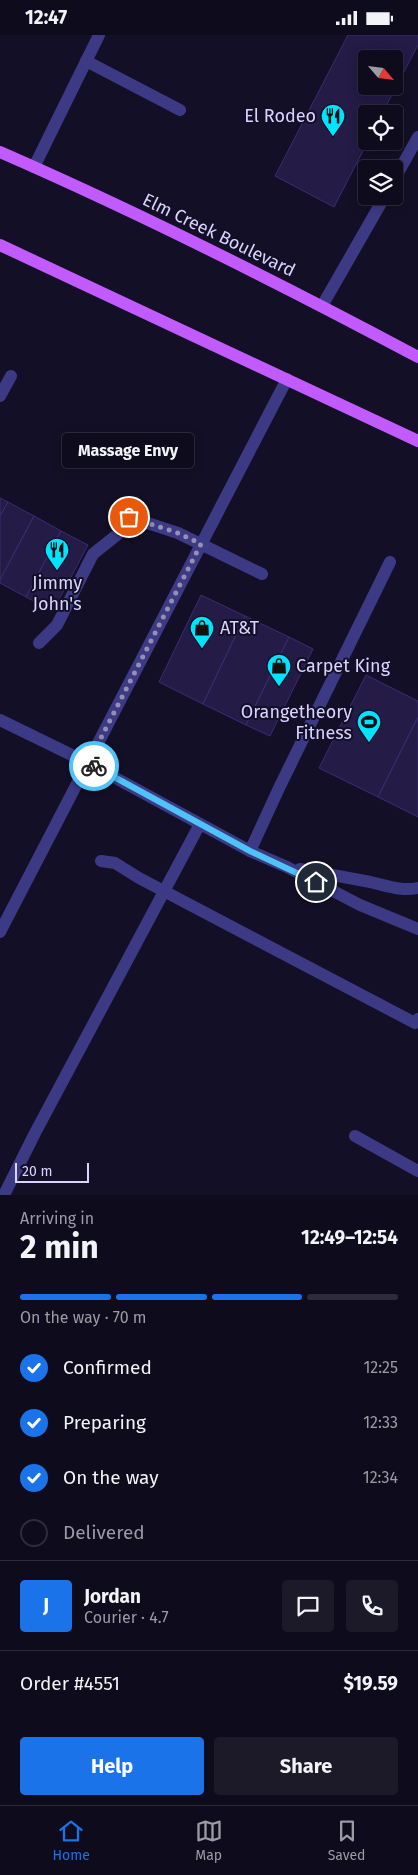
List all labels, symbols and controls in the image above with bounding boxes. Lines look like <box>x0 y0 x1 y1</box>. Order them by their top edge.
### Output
text: 12:47 <box>25 6 67 29</box>
north arrow <box>358 50 402 95</box>
map controls <box>358 50 403 205</box>
restaurant icon: El Rodeo <box>320 103 346 137</box>
place label: El Rodeo <box>244 105 316 127</box>
button: locate <box>358 105 403 150</box>
button: layers <box>358 160 403 205</box>
street label: Elm Creek Boulevard <box>139 188 299 282</box>
callout: Massage Envy <box>63 432 195 467</box>
text: Massage Envy <box>78 441 178 460</box>
pin <box>108 496 150 538</box>
icon: bag <box>115 503 143 531</box>
restaurant icon: Jimmy John's <box>44 537 70 571</box>
place label: Jimmy John's <box>32 572 82 615</box>
shop icon: AT&T <box>189 615 215 649</box>
place label: AT&T <box>220 617 260 639</box>
shop icon: Carpet King <box>266 653 292 687</box>
place label: Carpet King <box>296 655 391 677</box>
place label: Orangetheory Fitness <box>241 701 352 744</box>
sports icon: Orangetheory Fitness <box>356 709 382 743</box>
courier <box>69 741 119 791</box>
icon: bike <box>80 752 108 780</box>
pin <box>295 861 337 903</box>
icon: home <box>302 868 330 896</box>
scale bar <box>15 1160 89 1183</box>
text: 20 m <box>22 1163 52 1180</box>
text: Arriving in <box>20 1209 94 1228</box>
text: 12:49–12:54 <box>301 1226 398 1249</box>
text: 2 min <box>20 1228 99 1266</box>
text: On the way · 70 m <box>20 1308 147 1327</box>
icon: check <box>20 1354 48 1382</box>
text: Confirmed <box>63 1356 152 1379</box>
text: 12:25 <box>363 1358 398 1377</box>
icon: check <box>20 1409 48 1437</box>
text: Preparing <box>63 1411 146 1434</box>
text: 12:33 <box>363 1413 398 1432</box>
icon: check <box>20 1464 48 1492</box>
text: On the way <box>63 1466 159 1489</box>
text: 12:34 <box>363 1468 398 1487</box>
text: Delivered <box>63 1521 145 1544</box>
button: chat <box>282 1580 334 1632</box>
button: phone <box>346 1580 398 1632</box>
text: Jordan <box>84 1585 141 1608</box>
text: J <box>43 1594 49 1617</box>
text: Courier · 4.7 <box>84 1608 169 1627</box>
text: Order #4551 <box>20 1672 120 1695</box>
text: $19.59 <box>344 1672 398 1695</box>
button: Help <box>20 1737 204 1795</box>
button: Share <box>214 1737 398 1795</box>
tab: Home <box>52 1817 90 1864</box>
tab: Map <box>195 1817 223 1864</box>
tab: Saved <box>328 1817 366 1864</box>

